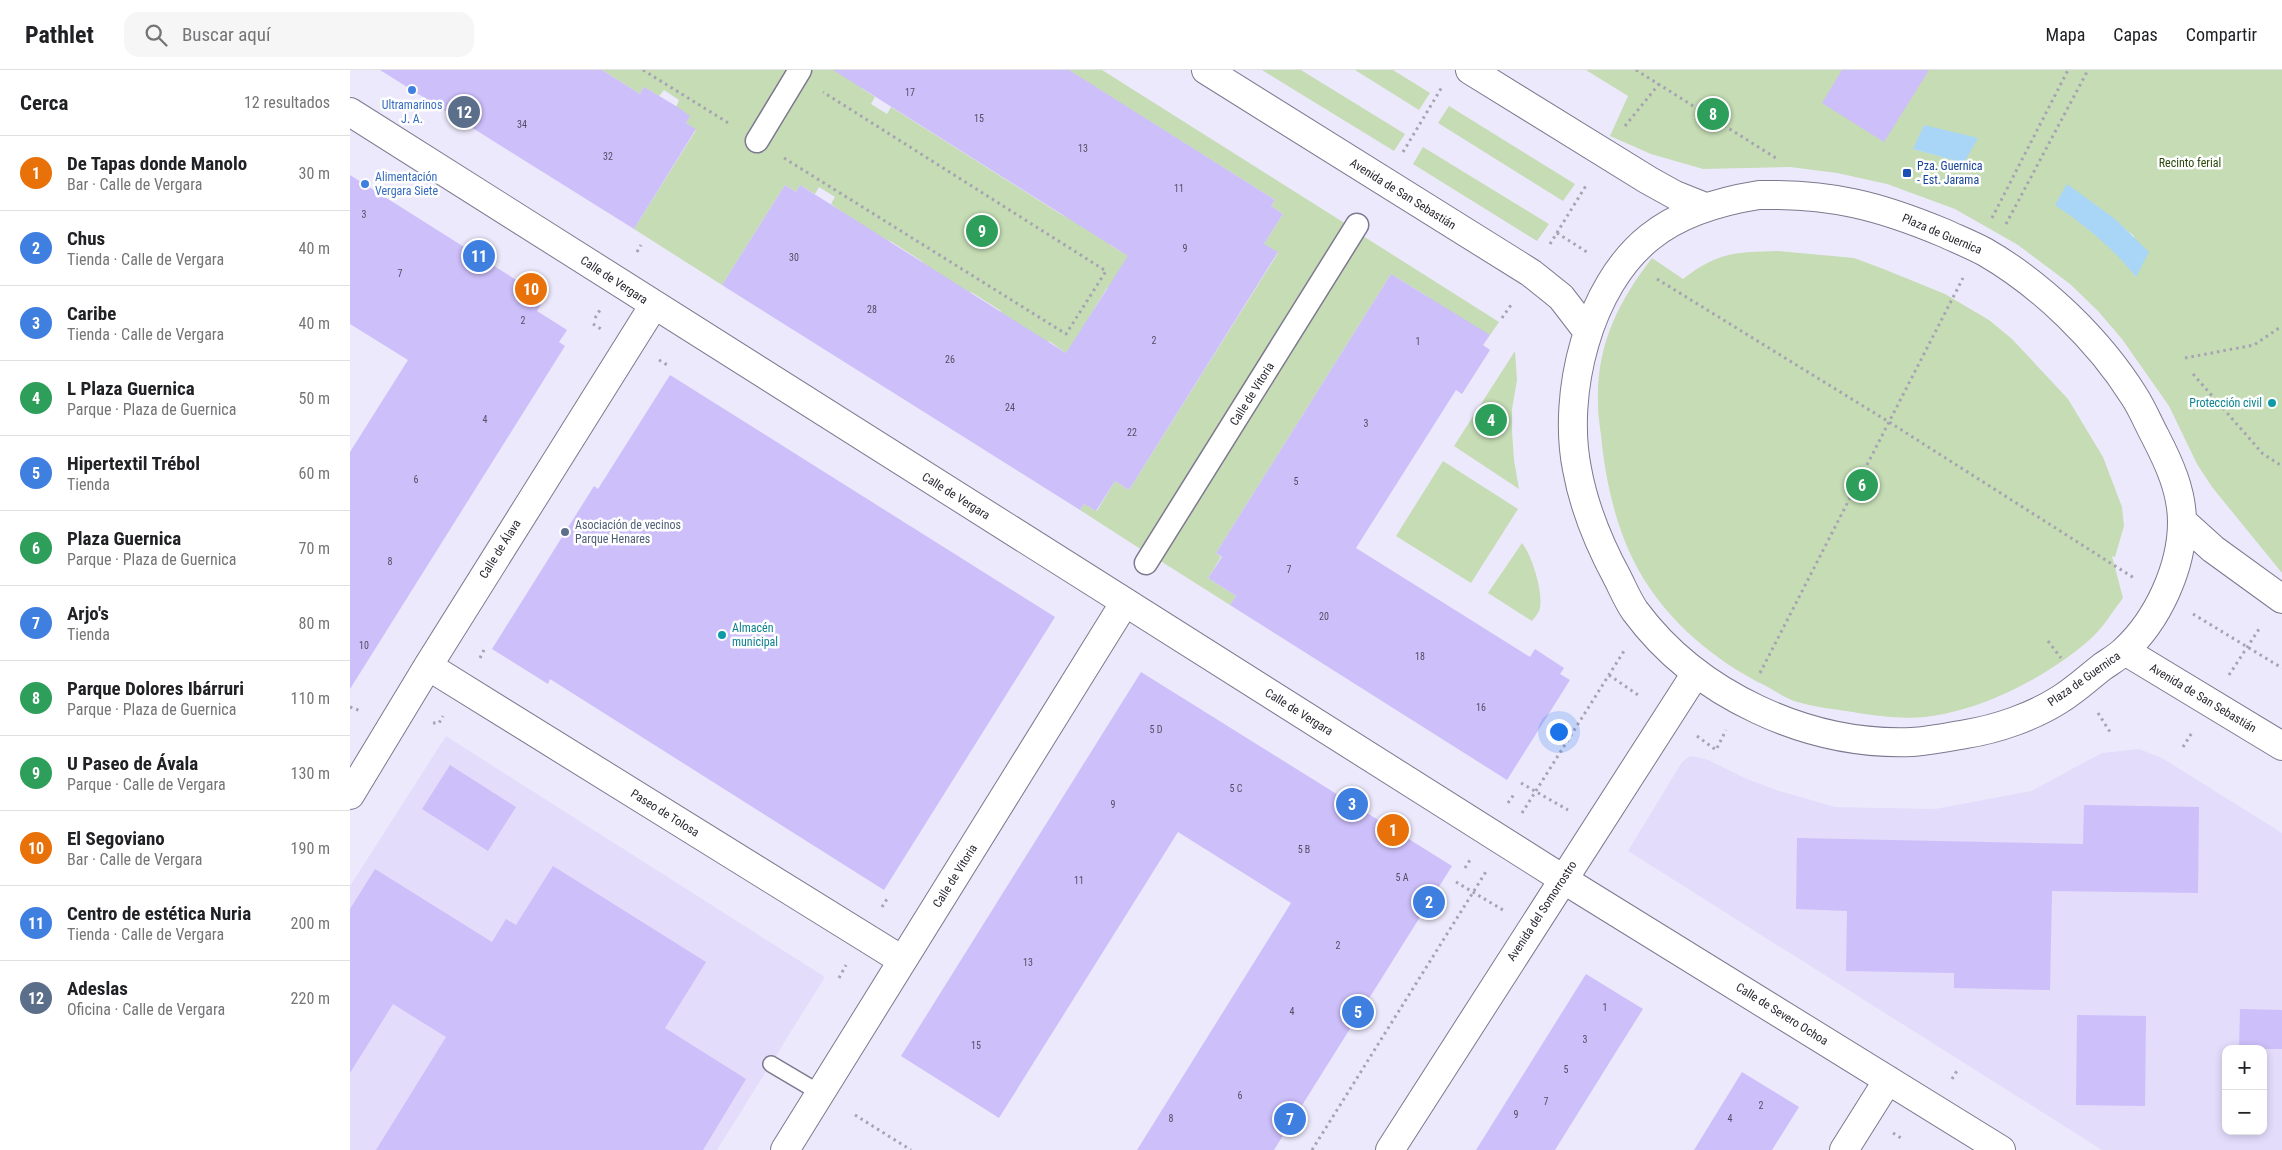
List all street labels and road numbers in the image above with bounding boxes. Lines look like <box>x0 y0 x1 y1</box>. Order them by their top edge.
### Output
street label: Avenida de San Sebastián <box>1348 156 1459 232</box>
street label: Plaza de Guernica <box>1900 211 1984 257</box>
street label: Calle de Vergara <box>578 253 650 307</box>
street label: Calle de Vitoria <box>1227 360 1277 428</box>
street label: Calle de Vergara <box>920 470 993 523</box>
street label: Calle de Álava <box>475 516 524 581</box>
street label: Plaza de Guernica <box>2045 649 2123 709</box>
street label: Avenida de San Sebastián <box>2147 661 2259 736</box>
street label: Calle de Vergara <box>1263 686 1336 739</box>
street label: Paseo de Tolosa <box>628 786 702 840</box>
street label: Calle de Vitoria <box>930 842 980 910</box>
street label: Avenida del Somorrostro <box>1504 858 1580 964</box>
street label: Calle de Severo Ochoa <box>1733 980 1831 1048</box>

